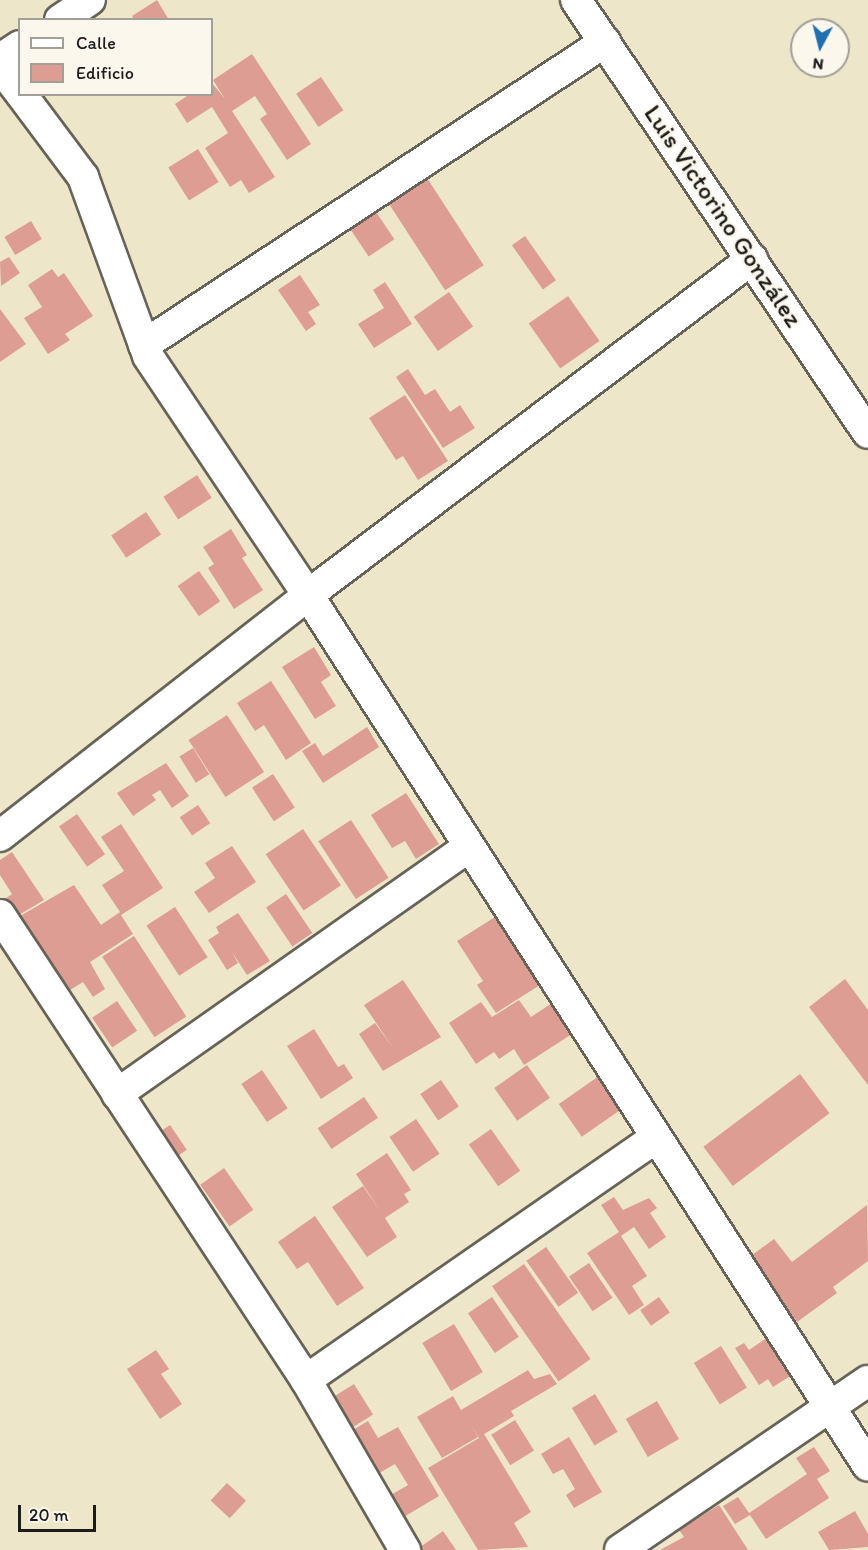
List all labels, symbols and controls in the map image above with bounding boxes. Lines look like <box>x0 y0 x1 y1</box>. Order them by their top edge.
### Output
legend <box>18 18 213 96</box>
north arrow <box>790 18 850 78</box>
text: Calle <box>76 32 116 54</box>
text: N <box>811 54 825 74</box>
text: Edificio <box>76 62 134 84</box>
street label: Luis Victorino González <box>637 99 809 333</box>
scale bar <box>21 1493 99 1531</box>
text: 20 m <box>29 1504 69 1526</box>

